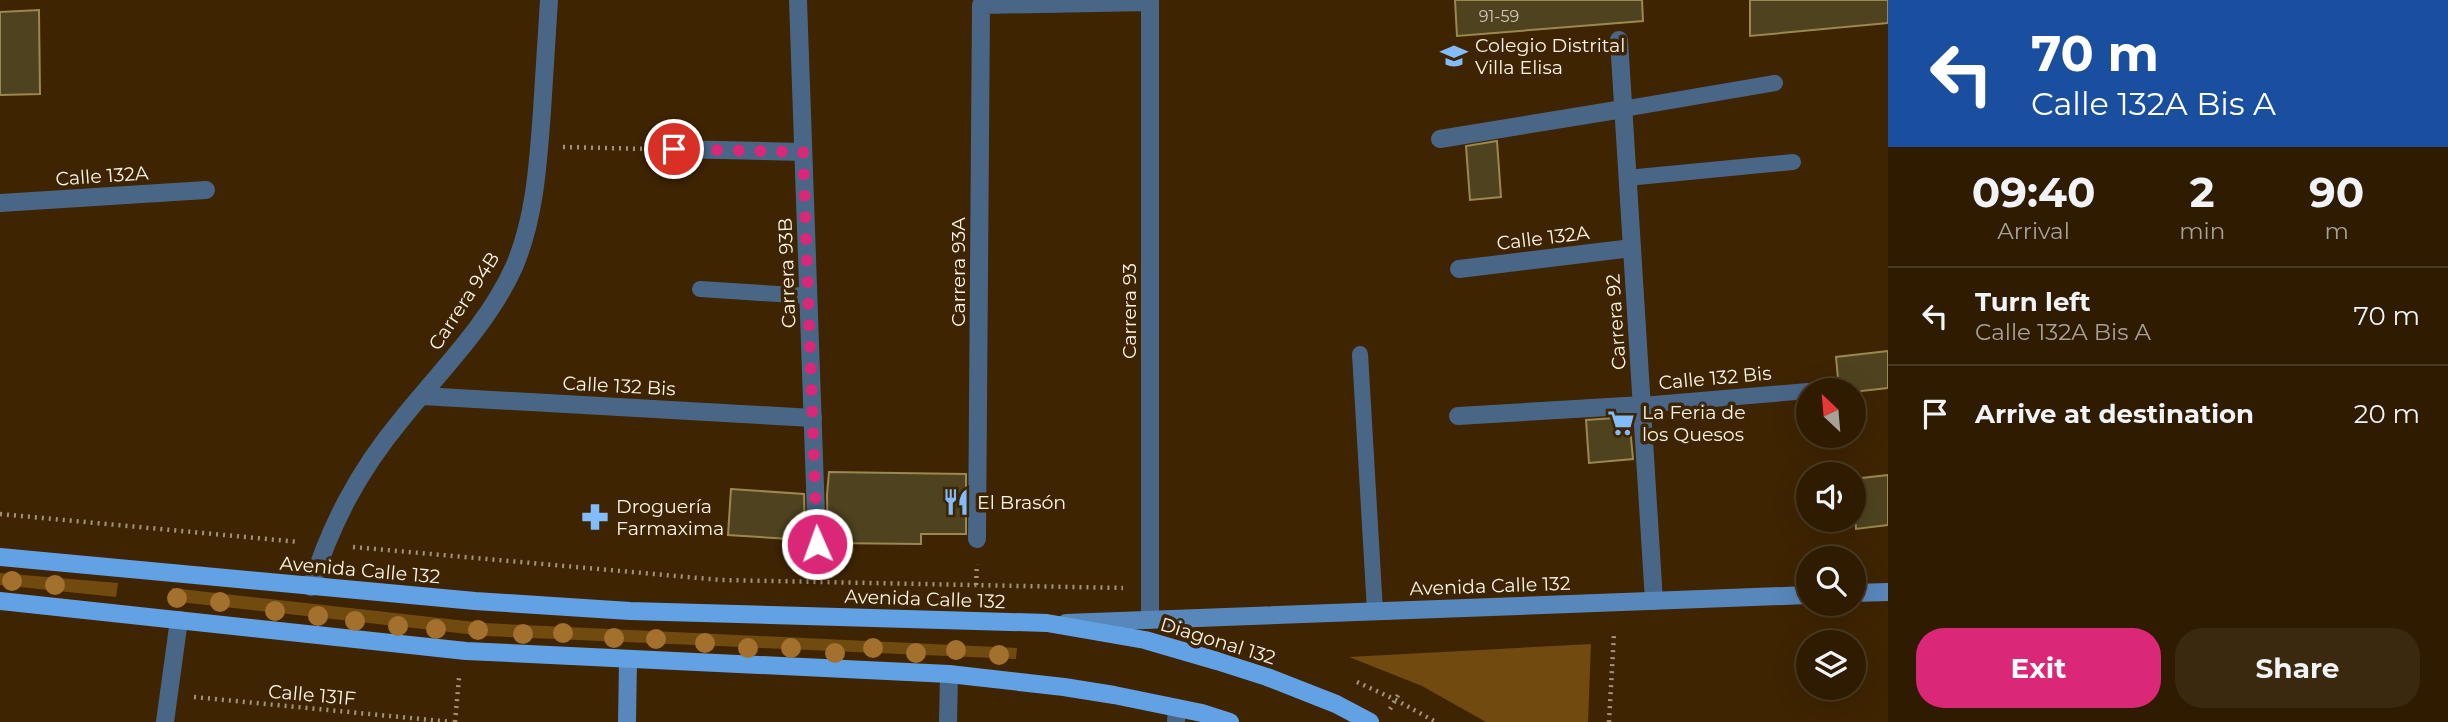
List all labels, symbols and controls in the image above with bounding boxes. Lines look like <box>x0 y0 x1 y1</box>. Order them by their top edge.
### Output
house number: 91-59 <box>1479 7 1519 26</box>
text: 70 m <box>2031 24 2159 83</box>
icon: left <box>1916 28 2007 119</box>
place label: Colegio Distrital Villa Elisa <box>1475 34 1625 79</box>
school or university icon: Colegio Distrital Villa Elisa <box>1439 41 1469 71</box>
text: Calle 132A Bis A <box>2031 84 2276 123</box>
pin <box>644 119 704 179</box>
icon: arrive <box>655 130 693 168</box>
street label: Calle 132A <box>55 161 150 191</box>
text: 09:40 <box>1972 166 2095 218</box>
text: 2 <box>2190 166 2215 218</box>
text: 90 <box>2309 166 2364 218</box>
street label: Carrera 93B <box>774 217 800 329</box>
street label: Carrera 93A <box>947 217 970 327</box>
text: Arrival <box>1997 217 2070 245</box>
text: min <box>2179 217 2225 245</box>
text: m <box>2324 217 2349 245</box>
street label: Calle 132A <box>1495 221 1591 255</box>
street label: Carrera 94B <box>424 248 504 354</box>
street label: Carrera 93 <box>1118 263 1141 359</box>
street label: Carrera 92 <box>1601 273 1631 371</box>
text: Turn left <box>1975 286 2091 318</box>
icon: left <box>1916 297 1954 335</box>
text: 70 m <box>2354 300 2420 332</box>
text: Calle 132A Bis A <box>1975 318 2151 346</box>
street label: Calle 132 Bis <box>1658 362 1772 394</box>
street label: Calle 132 Bis <box>562 372 676 400</box>
north arrow <box>1796 378 1866 448</box>
map controls <box>1796 378 1866 700</box>
icon: arrive <box>1916 395 1954 433</box>
text: Arrive at destination <box>1975 398 2254 430</box>
text: 20 m <box>2354 398 2420 430</box>
place label: La Feria de los Quesos <box>1642 401 1746 446</box>
supermarket icon: La Feria de los Quesos <box>1606 408 1636 438</box>
button: sound <box>1796 462 1866 532</box>
restaurant icon: El Brasón <box>941 487 971 517</box>
place label: El Brasón <box>977 491 1066 514</box>
place label: Droguería Farmaxima <box>616 495 724 540</box>
pharmacy icon: Droguería Farmaxima <box>580 502 610 532</box>
position arrow <box>780 507 854 581</box>
button: search <box>1796 546 1866 616</box>
street label: Avenida Calle 132 <box>279 552 441 588</box>
street label: Avenida Calle 132 <box>1409 572 1571 600</box>
street label: Avenida Calle 132 <box>844 585 1006 613</box>
street label: Diagonal 132 <box>1158 613 1279 670</box>
button: Exit <box>1916 628 2161 708</box>
button: Share <box>2175 628 2420 708</box>
button: layers <box>1796 630 1866 700</box>
street label: Calle 131F <box>267 680 357 710</box>

